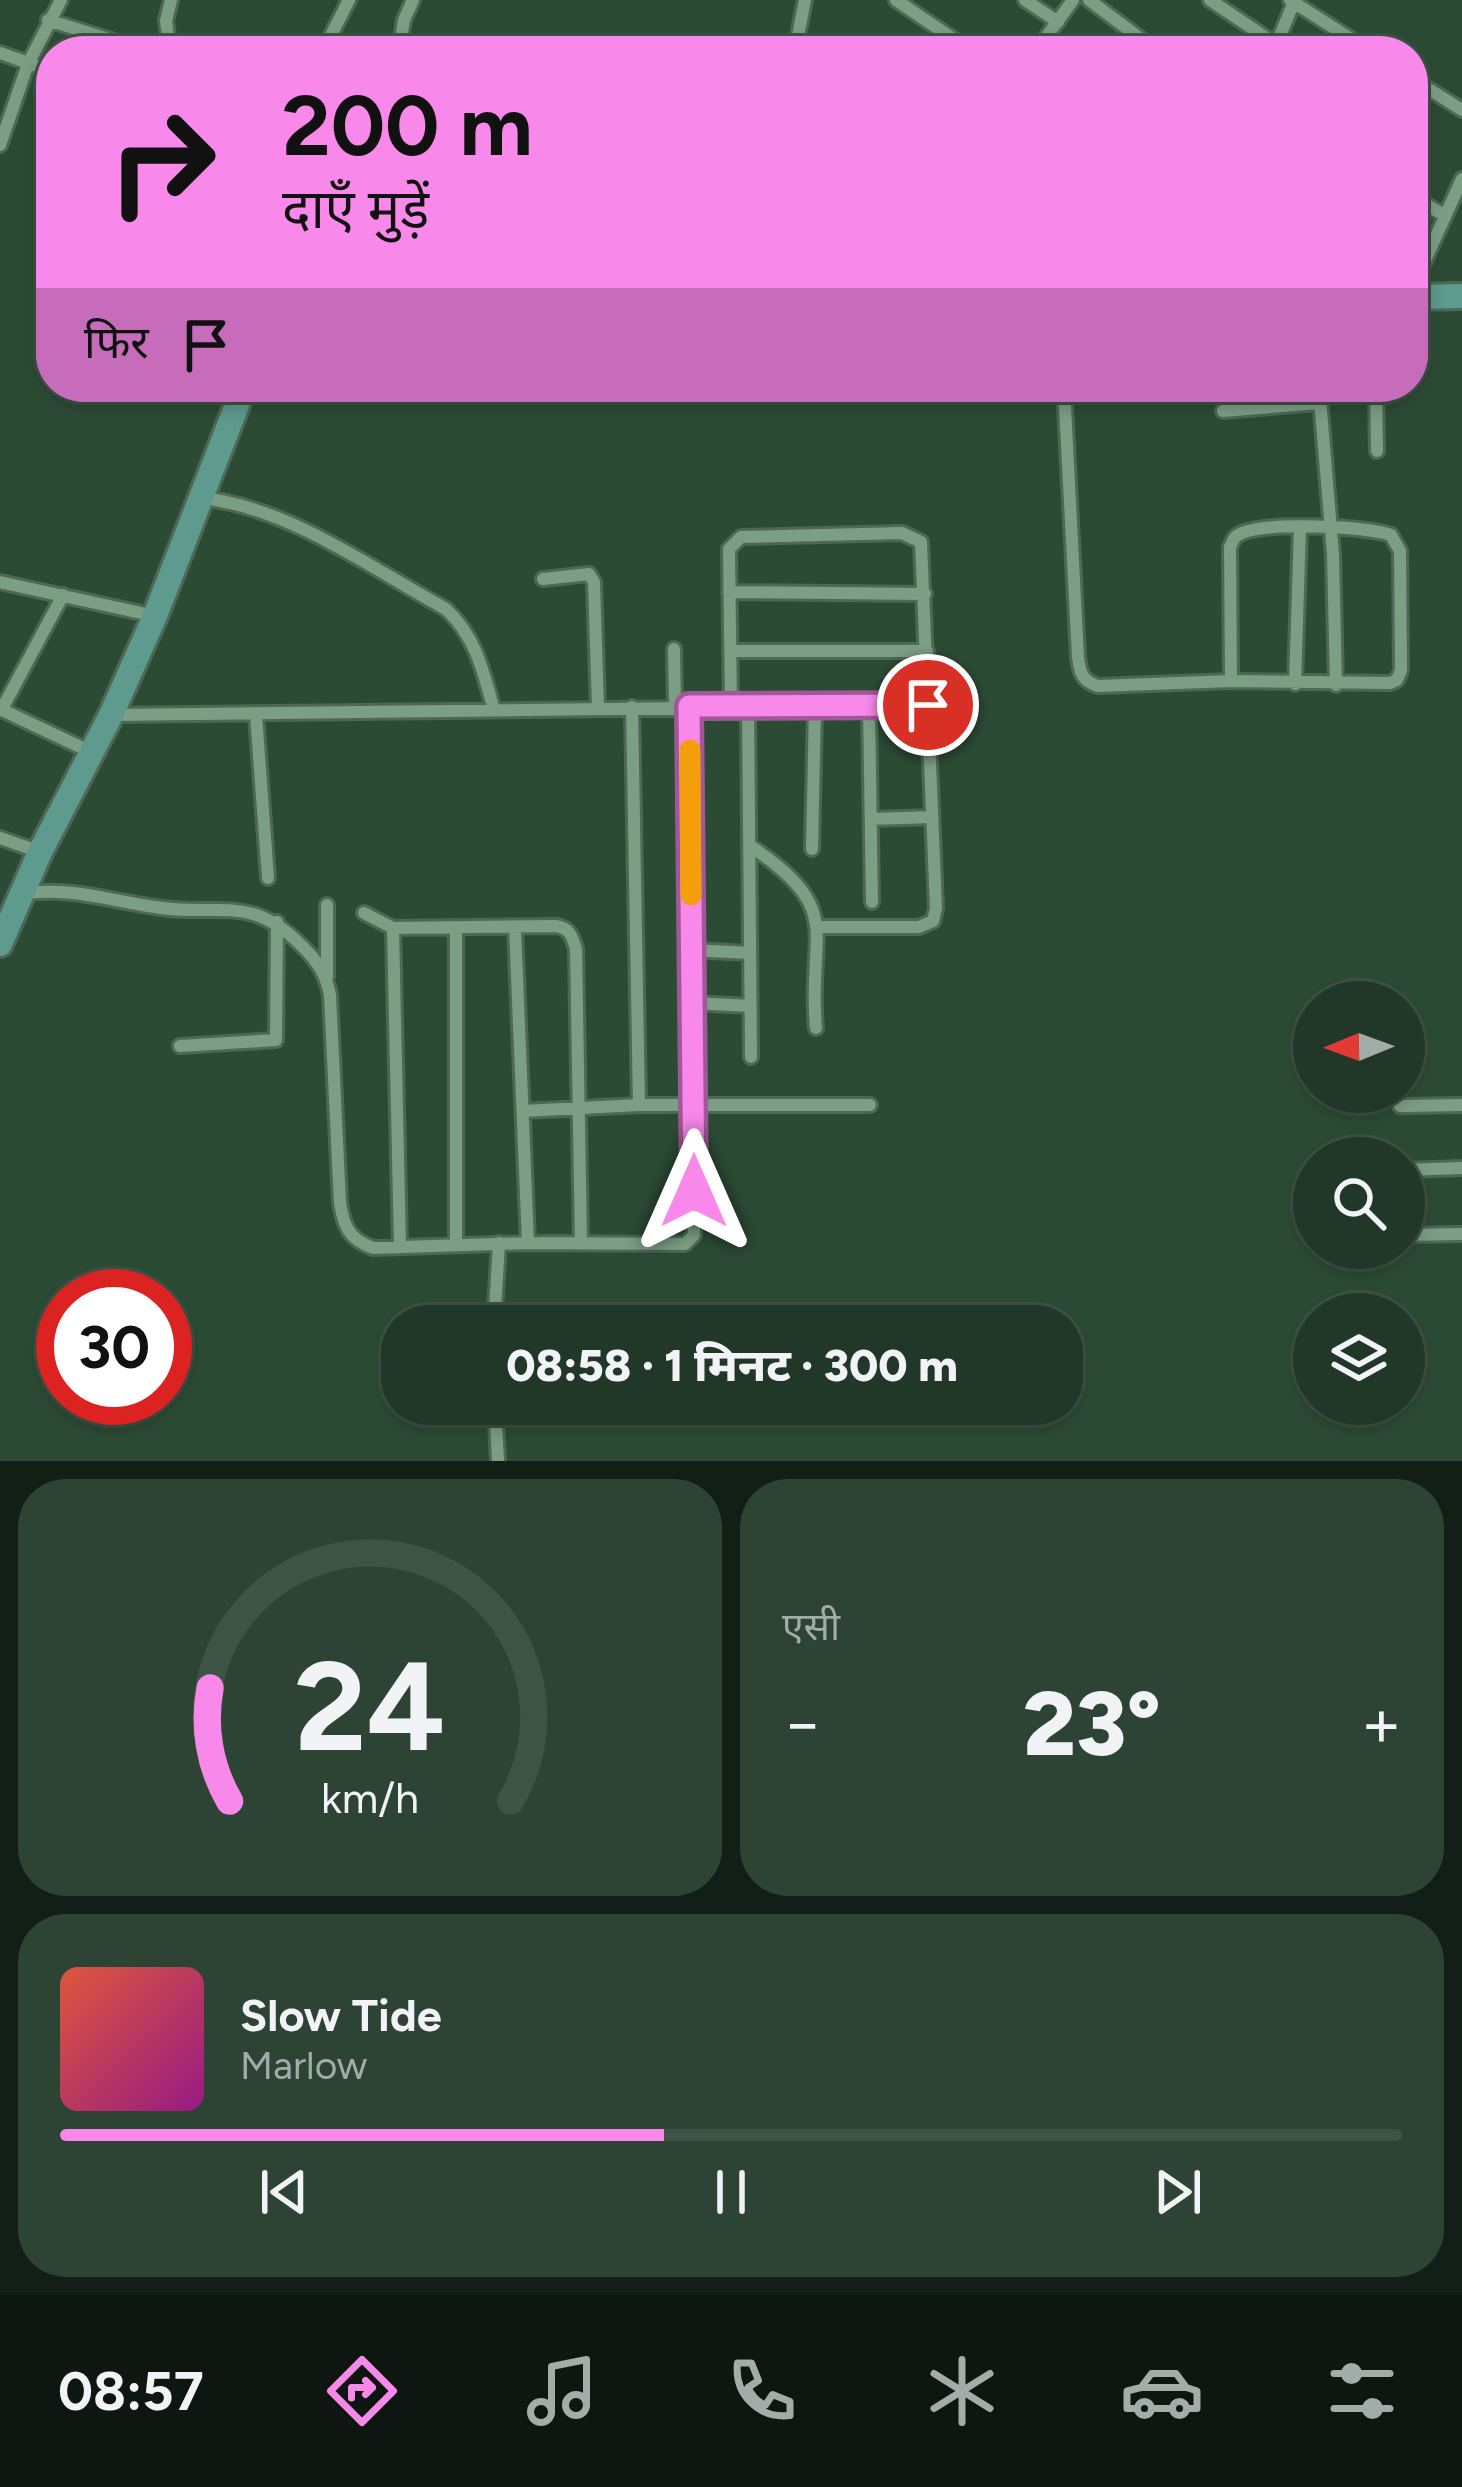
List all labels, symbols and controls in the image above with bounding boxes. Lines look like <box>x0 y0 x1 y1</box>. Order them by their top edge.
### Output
text: 200 m <box>282 75 533 176</box>
icon: right <box>84 84 240 240</box>
text: दाएँ मुड़ें <box>282 177 429 242</box>
icon: arrive <box>173 312 239 378</box>
text: फिर <box>84 315 149 369</box>
pin <box>877 654 979 756</box>
icon: arrive <box>895 672 961 738</box>
north arrow <box>1293 981 1425 1113</box>
map controls <box>1293 981 1425 1425</box>
position arrow <box>631 1128 757 1254</box>
button: search <box>1293 1137 1425 1269</box>
speed limit sign: 30 <box>36 1269 192 1425</box>
button: layers <box>1293 1293 1425 1425</box>
text: 08:58 · 1 मिनट · 300 m <box>506 1338 958 1392</box>
text: एसी <box>782 1603 840 1650</box>
text: 24 <box>294 1631 446 1781</box>
text: 23° <box>1023 1669 1161 1778</box>
text: − <box>782 1683 823 1763</box>
text: + <box>1361 1683 1402 1763</box>
text: km/h <box>321 1771 419 1823</box>
text: Slow Tide <box>240 1988 442 2042</box>
text: Marlow <box>240 2042 367 2089</box>
icon: previous <box>251 2159 317 2225</box>
icon: pause <box>698 2159 764 2225</box>
icon: next <box>1145 2159 1211 2225</box>
icon: directions <box>320 2349 404 2433</box>
icon: music <box>520 2349 604 2433</box>
icon: phone <box>720 2349 804 2433</box>
icon: climate <box>920 2349 1004 2433</box>
icon: car <box>1120 2349 1204 2433</box>
icon: filters <box>1320 2349 1404 2433</box>
text: 08:57 <box>58 2359 204 2424</box>

